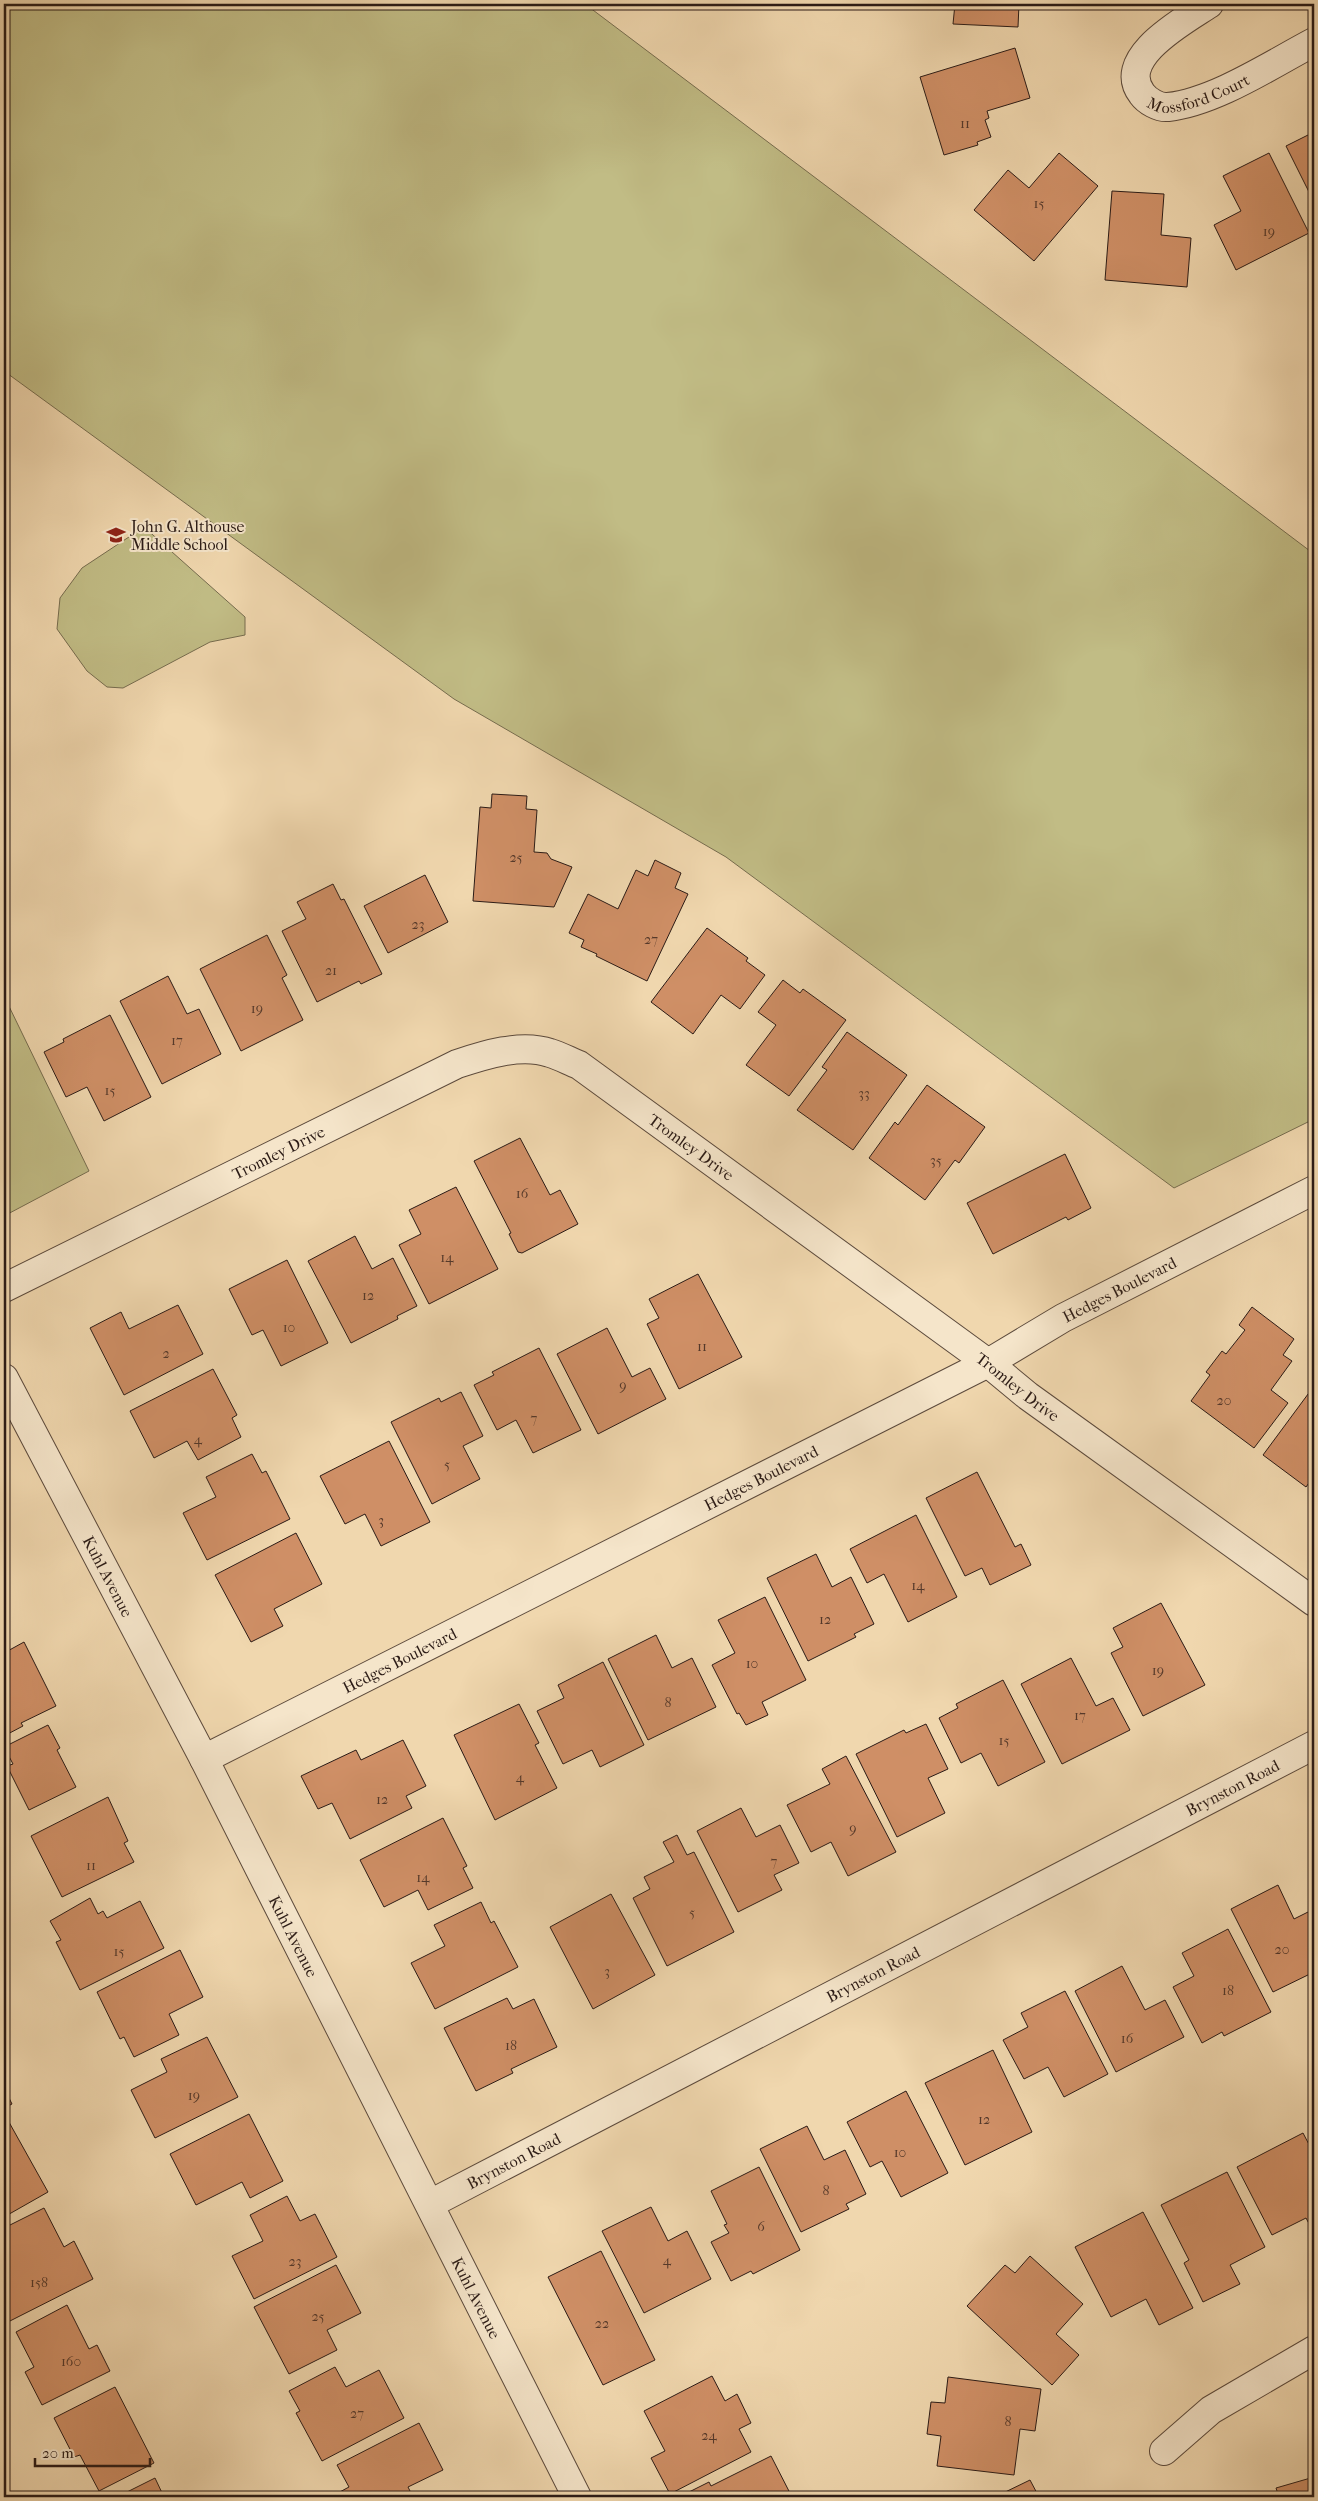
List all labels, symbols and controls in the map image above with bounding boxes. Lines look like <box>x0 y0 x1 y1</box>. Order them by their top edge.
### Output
street label: Mossford Court <box>1144 70 1253 117</box>
house number: 11 <box>960 115 970 132</box>
house number: 15 <box>1034 195 1045 212</box>
house number: 19 <box>1263 223 1275 240</box>
place label: John G. Althouse Middle School <box>129 517 244 554</box>
school or university icon: John G. Althouse Middle School <box>105 524 127 546</box>
house number: 25 <box>509 849 523 866</box>
house number: 23 <box>412 916 424 933</box>
house number: 27 <box>644 931 658 948</box>
house number: 21 <box>325 962 337 979</box>
house number: 19 <box>251 1000 263 1017</box>
house number: 17 <box>171 1032 183 1049</box>
house number: 15 <box>105 1082 116 1099</box>
house number: 33 <box>858 1085 870 1102</box>
street label: Tromley Drive <box>645 1110 737 1185</box>
street label: Tromley Drive <box>229 1122 328 1184</box>
house number: 35 <box>930 1152 942 1169</box>
house number: 16 <box>516 1185 529 1202</box>
house number: 14 <box>440 1249 454 1266</box>
street label: Hedges Boulevard <box>1060 1253 1180 1327</box>
house number: 12 <box>362 1287 374 1304</box>
house number: 10 <box>283 1319 295 1336</box>
house number: 11 <box>697 1338 707 1355</box>
house number: 2 <box>162 1345 170 1362</box>
street label: Tromley Drive <box>972 1348 1063 1426</box>
house number: 9 <box>619 1377 627 1394</box>
house number: 20 <box>1217 1392 1231 1409</box>
house number: 7 <box>531 1410 538 1427</box>
house number: 4 <box>194 1431 203 1448</box>
street label: Hedges Boulevard <box>701 1441 822 1515</box>
house number: 5 <box>444 1456 450 1473</box>
house number: 3 <box>378 1512 384 1529</box>
street label: Kuhl Avenue <box>79 1533 137 1620</box>
house number: 14 <box>911 1577 925 1594</box>
house number: 12 <box>819 1611 831 1628</box>
street label: Hedges Boulevard <box>340 1624 460 1697</box>
house number: 10 <box>746 1655 758 1672</box>
house number: 19 <box>1152 1662 1164 1679</box>
house number: 8 <box>664 1694 672 1711</box>
house number: 17 <box>1074 1707 1086 1724</box>
house number: 15 <box>999 1732 1010 1749</box>
street label: Brynston Road <box>1182 1756 1283 1820</box>
house number: 4 <box>516 1769 525 1786</box>
house number: 12 <box>376 1791 388 1808</box>
house number: 9 <box>849 1820 857 1837</box>
house number: 7 <box>771 1853 778 1870</box>
house number: 11 <box>86 1857 96 1874</box>
house number: 14 <box>416 1869 430 1886</box>
street label: Kuhl Avenue <box>265 1893 322 1981</box>
house number: 5 <box>689 1904 695 1921</box>
house number: 20 <box>1275 1941 1289 1958</box>
street label: Brynston Road <box>823 1942 923 2007</box>
house number: 15 <box>114 1943 125 1960</box>
house number: 3 <box>604 1963 610 1980</box>
house number: 18 <box>1222 1982 1234 1999</box>
house number: 16 <box>1121 2030 1134 2047</box>
house number: 18 <box>505 2037 517 2054</box>
house number: 19 <box>188 2087 200 2104</box>
house number: 12 <box>978 2111 990 2128</box>
street label: Brynston Road <box>464 2129 564 2193</box>
house number: 10 <box>894 2144 906 2161</box>
house number: 8 <box>822 2182 830 2199</box>
house number: 6 <box>757 2218 765 2235</box>
house number: 4 <box>663 2252 672 2269</box>
house number: 23 <box>289 2253 301 2270</box>
street label: Kuhl Avenue <box>447 2254 504 2342</box>
house number: 158 <box>30 2274 48 2291</box>
house number: 25 <box>311 2308 325 2325</box>
house number: 22 <box>595 2315 609 2332</box>
house number: 160 <box>61 2353 81 2370</box>
house number: 27 <box>350 2405 364 2422</box>
house number: 8 <box>1004 2413 1012 2430</box>
house number: 24 <box>701 2427 717 2444</box>
scale bar <box>35 2436 150 2468</box>
text: 20 m <box>42 2444 74 2462</box>

